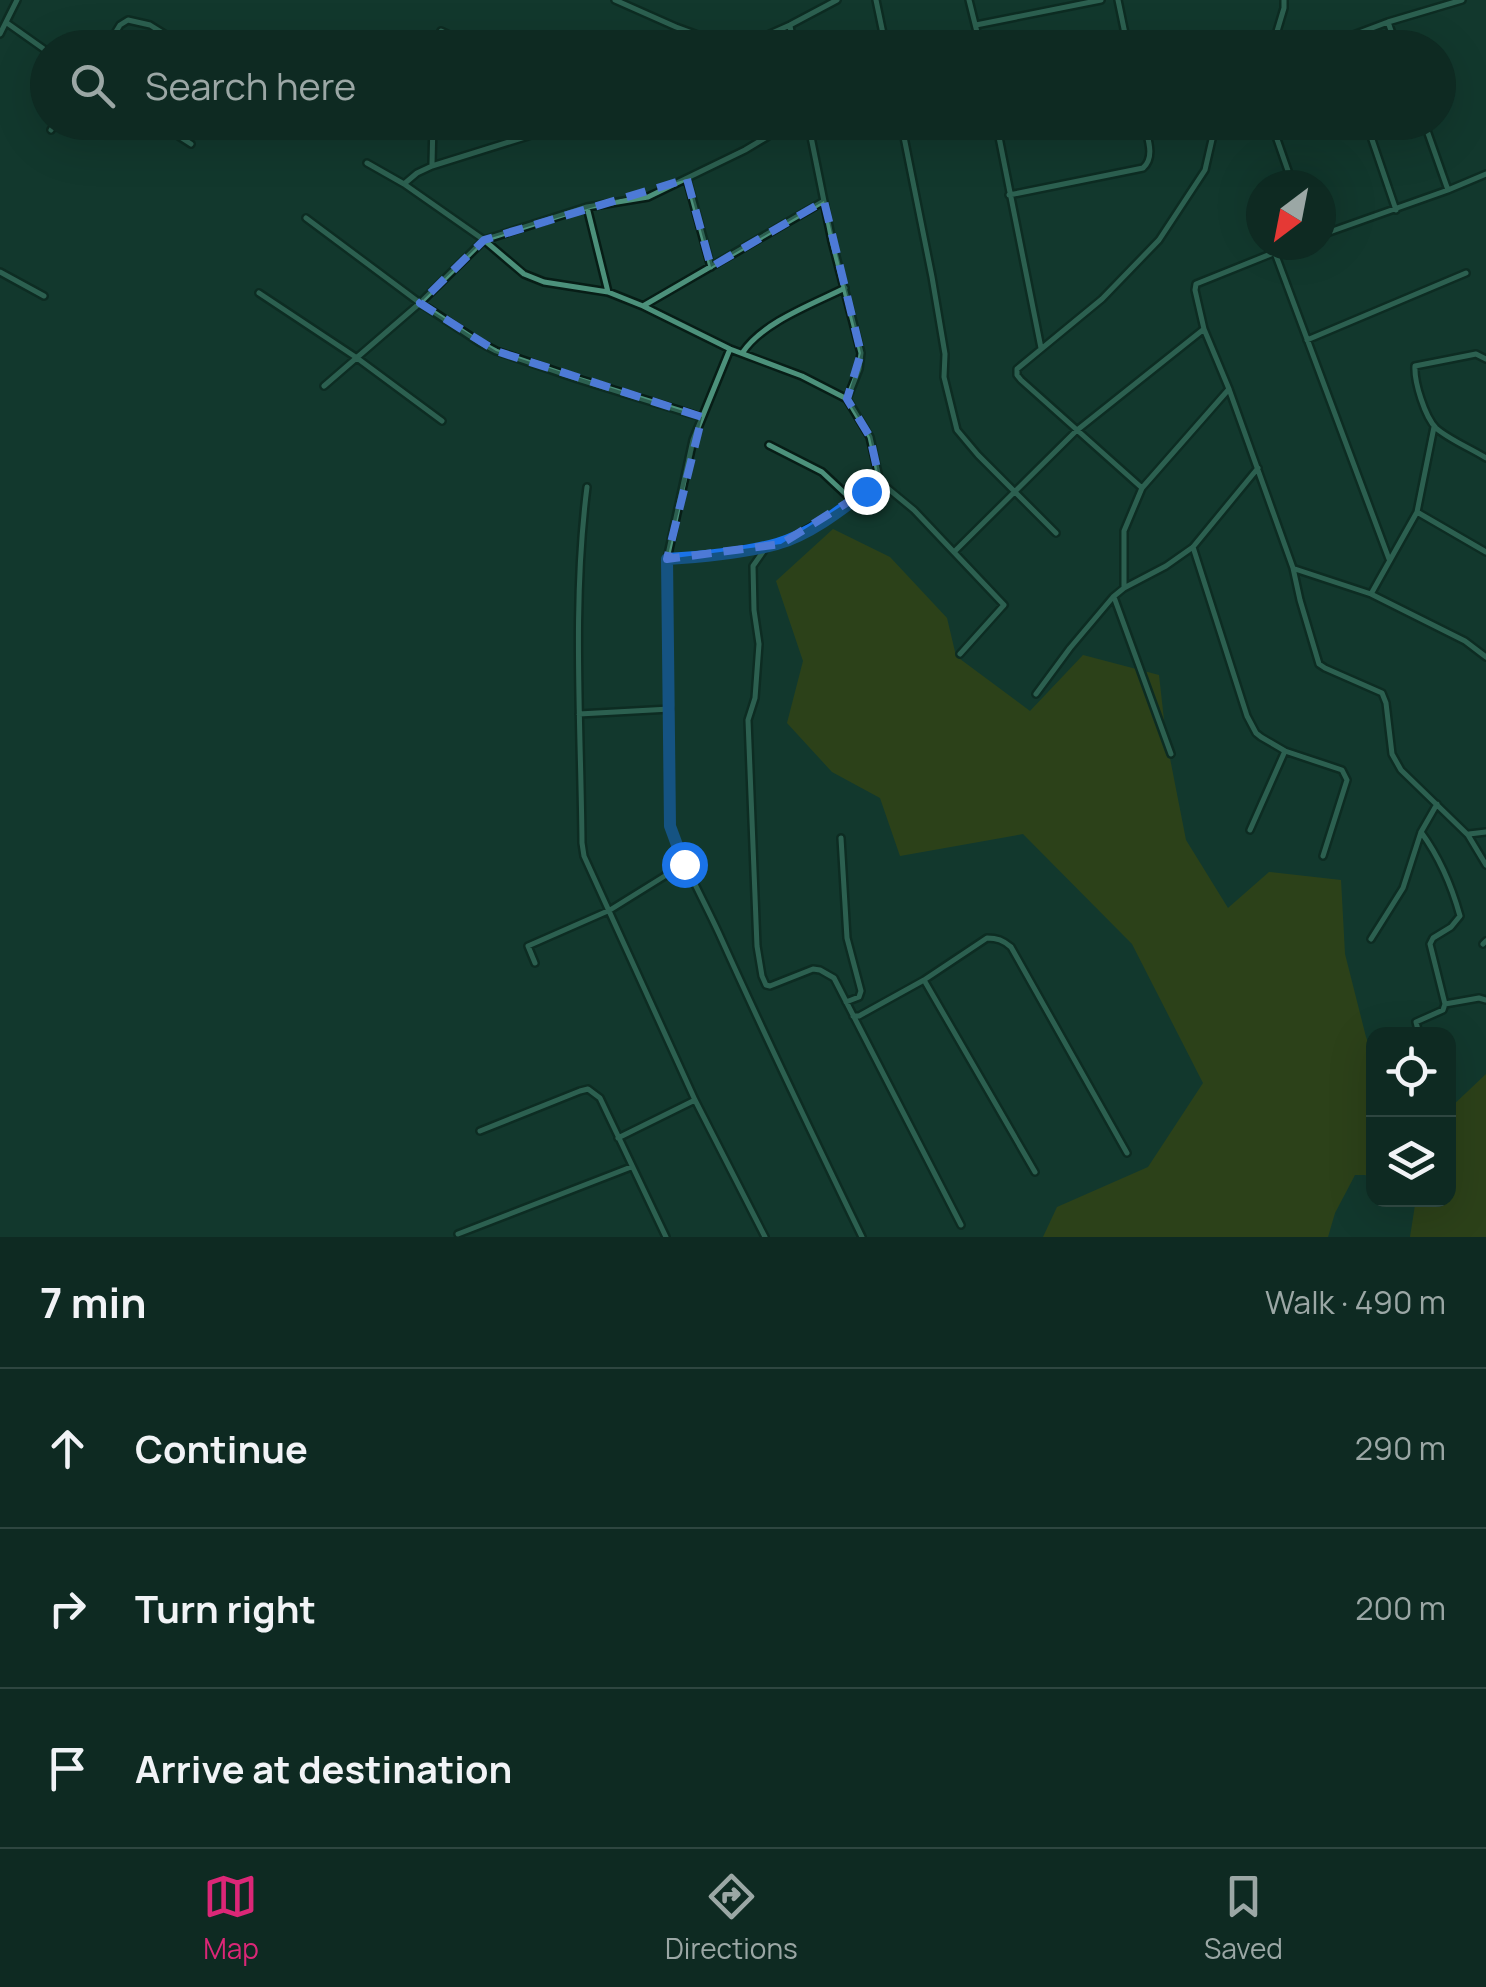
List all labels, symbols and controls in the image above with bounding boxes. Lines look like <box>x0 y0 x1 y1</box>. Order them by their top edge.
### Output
search box <box>30 30 1456 140</box>
icon: search <box>65 58 120 113</box>
text: Search here <box>145 59 356 111</box>
north arrow <box>1246 170 1336 260</box>
route end <box>844 469 890 515</box>
route start <box>662 842 708 888</box>
map controls <box>1366 1027 1456 1207</box>
button: locate <box>1366 1027 1456 1117</box>
button: layers <box>1366 1117 1456 1207</box>
text: 7 min <box>40 1273 147 1331</box>
text: Walk · 490 m <box>1265 1280 1446 1324</box>
icon: ahead <box>40 1421 95 1476</box>
text: Continue <box>135 1422 308 1474</box>
text: 290 m <box>1355 1426 1446 1470</box>
icon: right <box>40 1581 95 1636</box>
text: Turn right <box>135 1582 316 1634</box>
text: 200 m <box>1355 1586 1446 1630</box>
icon: arrive <box>40 1741 95 1796</box>
text: Arrive at destination <box>135 1742 512 1794</box>
tab: Map <box>203 1869 259 1967</box>
tab: Directions <box>665 1869 798 1967</box>
tab: Saved <box>1204 1869 1283 1967</box>

